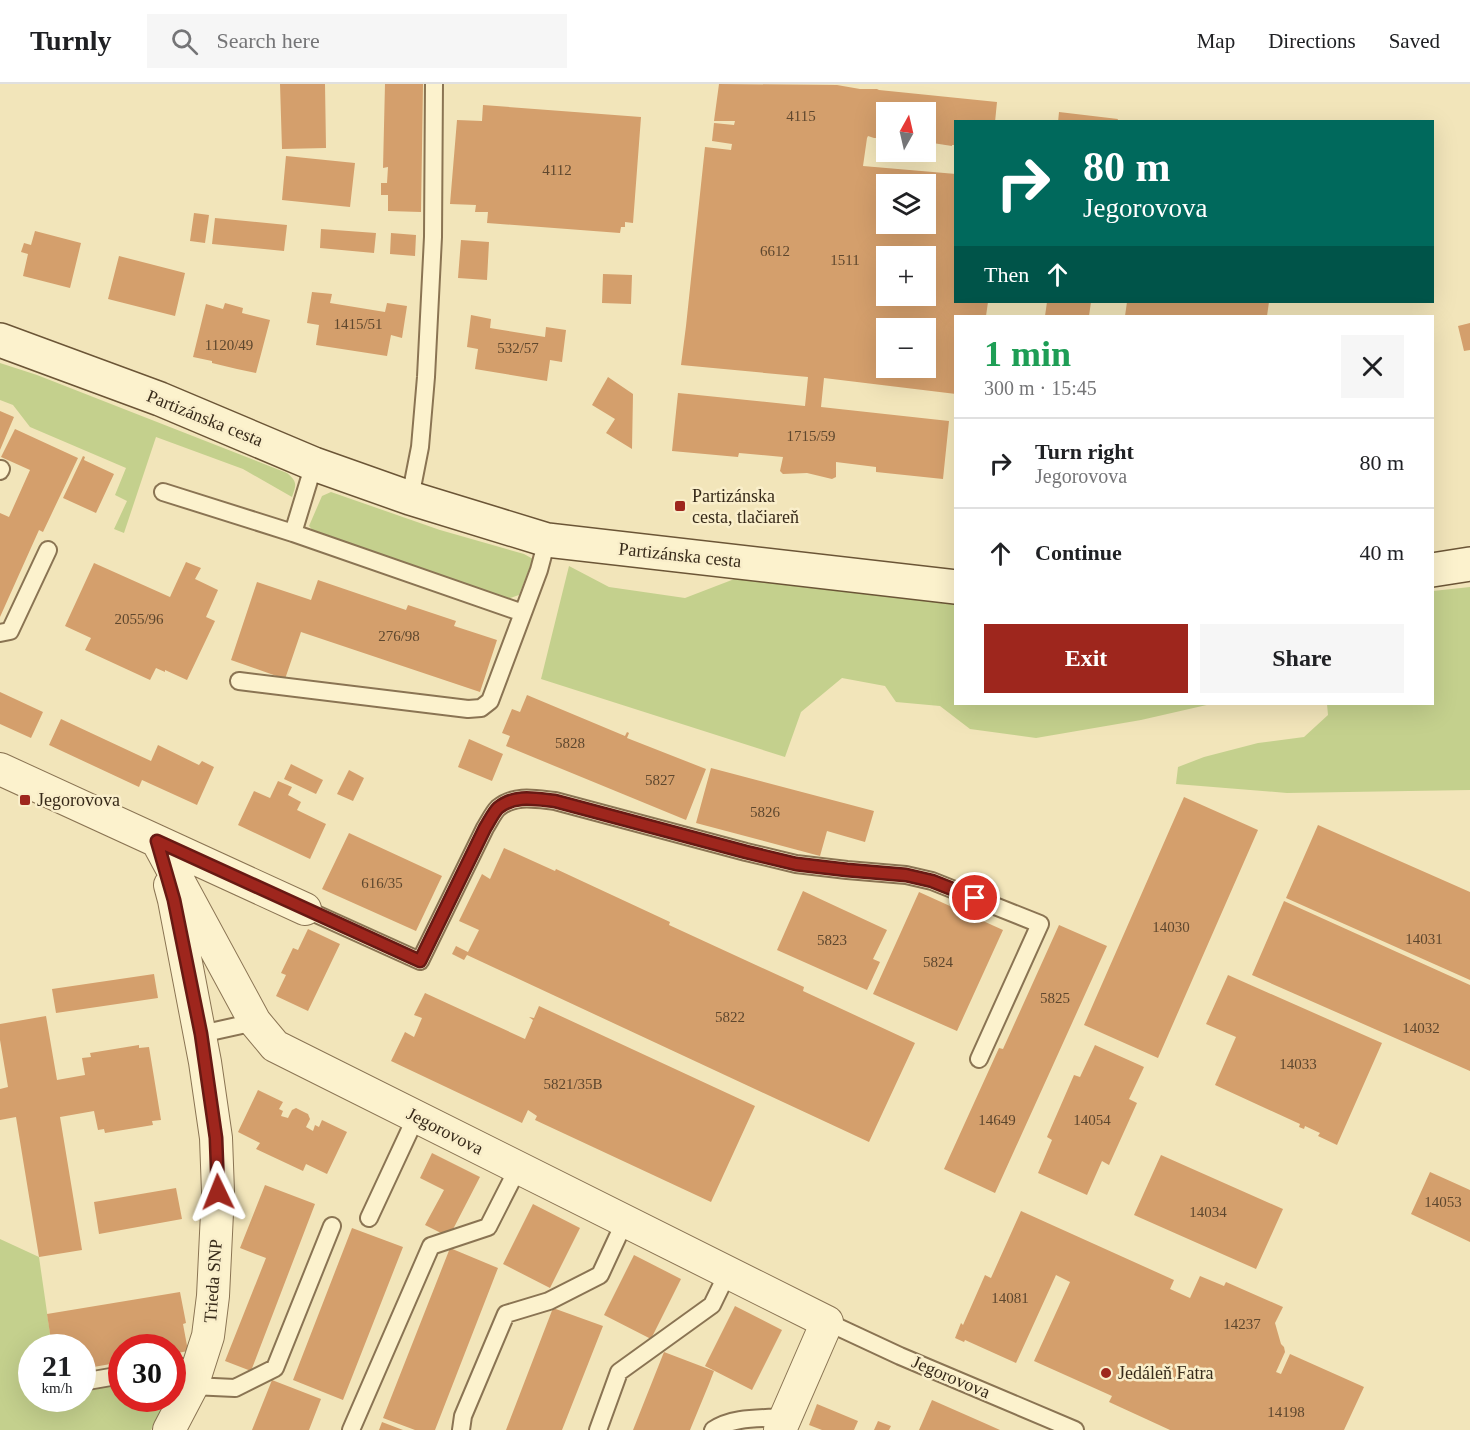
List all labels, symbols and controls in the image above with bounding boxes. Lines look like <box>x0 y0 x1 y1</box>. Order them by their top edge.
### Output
search box <box>147 14 567 68</box>
text: Turnly <box>30 25 111 56</box>
icon: search <box>168 25 201 58</box>
text: Search here <box>216 28 320 53</box>
text: Map <box>1197 29 1235 53</box>
text: Directions <box>1268 29 1356 53</box>
text: Saved <box>1389 29 1440 53</box>
north arrow <box>876 102 936 162</box>
map controls <box>876 102 936 378</box>
house number: 4115 <box>786 108 816 124</box>
icon: right <box>984 144 1062 222</box>
text: 80 m <box>1083 144 1171 190</box>
house number: 4112 <box>542 162 572 178</box>
button: layers <box>876 174 936 234</box>
text: Jegorovova <box>1083 193 1207 223</box>
house number: 6612 <box>760 243 790 259</box>
button: + <box>876 246 936 306</box>
house number: 1511 <box>830 252 860 268</box>
icon: ahead <box>1041 258 1074 291</box>
text: Then <box>984 262 1029 287</box>
house number: 1415/51 <box>333 316 383 332</box>
button: − <box>876 318 936 378</box>
text: 1 min <box>984 334 1071 374</box>
button: close <box>1341 335 1404 398</box>
house number: 1120/49 <box>205 337 253 353</box>
house number: 532/57 <box>497 340 539 356</box>
text: 300 m · 15:45 <box>984 377 1097 399</box>
street label: Partizánska cesta <box>144 386 266 450</box>
house number: 1715/59 <box>786 428 836 444</box>
text: Turn right <box>1035 439 1134 464</box>
icon: right <box>984 447 1017 480</box>
text: 80 m <box>1359 450 1404 475</box>
text: Jegorovova <box>1035 465 1127 487</box>
place label: Partizánska cesta, tlačiareň <box>692 486 799 527</box>
marker: Partizánska cesta, tlačiareň <box>673 499 687 513</box>
icon: ahead <box>984 537 1017 570</box>
street label: Partizánska cesta <box>618 539 742 571</box>
text: Continue <box>1035 540 1122 565</box>
text: 40 m <box>1359 540 1404 565</box>
house number: 2055/96 <box>114 611 164 627</box>
button: Exit <box>984 624 1188 693</box>
button: Share <box>1200 624 1404 693</box>
house number: 276/98 <box>378 628 420 644</box>
house number: 5828 <box>555 735 585 751</box>
house number: 5827 <box>645 772 676 788</box>
place label: Jegorovova <box>37 790 120 810</box>
marker: Jegorovova <box>18 793 32 807</box>
house number: 5826 <box>750 804 781 820</box>
pin <box>949 872 1000 923</box>
house number: 616/35 <box>361 875 403 891</box>
icon: arrive <box>958 881 991 914</box>
house number: 14030 <box>1152 919 1190 935</box>
house number: 14031 <box>1405 931 1443 947</box>
house number: 5823 <box>817 932 847 948</box>
house number: 5824 <box>923 954 954 970</box>
house number: 5825 <box>1040 990 1070 1006</box>
house number: 5822 <box>715 1009 745 1025</box>
house number: 14032 <box>1402 1020 1440 1036</box>
house number: 14033 <box>1279 1056 1317 1072</box>
house number: 5821/35B <box>543 1076 603 1092</box>
street label: Jegorovova <box>403 1103 487 1159</box>
house number: 14649 <box>978 1112 1016 1128</box>
house number: 14054 <box>1073 1112 1111 1128</box>
position arrow <box>186 1160 250 1224</box>
house number: 14053 <box>1424 1194 1462 1210</box>
house number: 14034 <box>1189 1204 1227 1220</box>
street label: Trieda SNP <box>200 1238 226 1324</box>
house number: 14081 <box>991 1290 1029 1306</box>
house number: 14237 <box>1223 1316 1261 1332</box>
speed limit sign: 30 <box>108 1334 186 1412</box>
text: 21 <box>42 1349 72 1382</box>
street label: Jegorovova <box>909 1352 993 1402</box>
place label: Jedáleň Fatra <box>1118 1363 1213 1383</box>
marker: Jedáleň Fatra <box>1099 1366 1113 1380</box>
text: km/h <box>42 1380 72 1396</box>
house number: 14198 <box>1267 1404 1305 1420</box>

